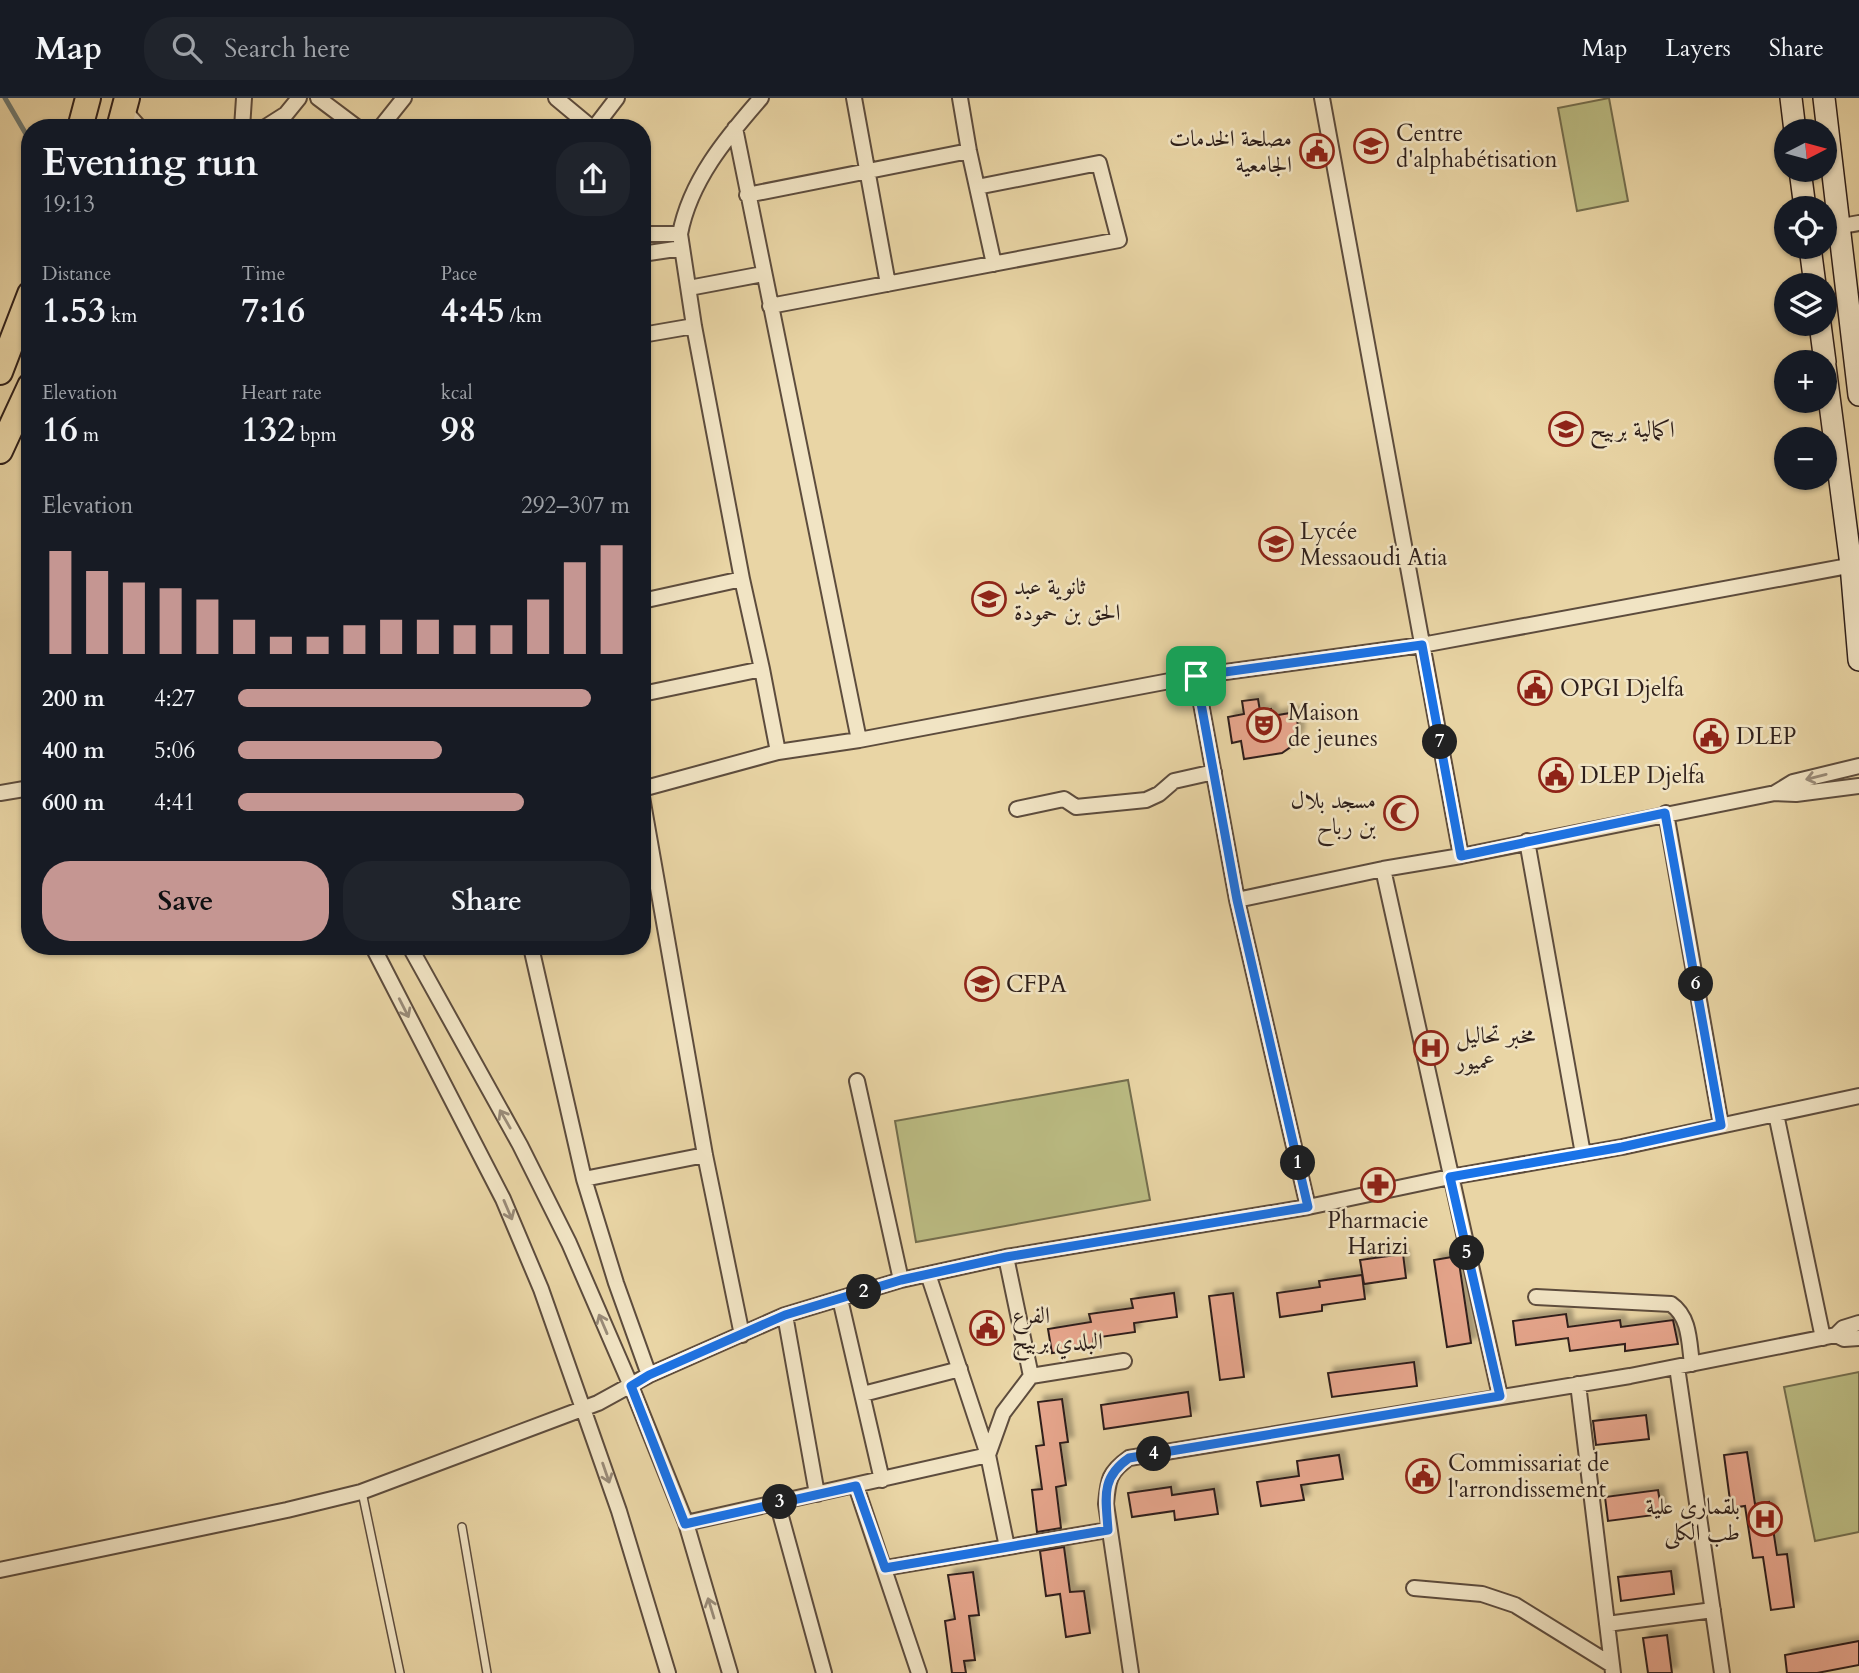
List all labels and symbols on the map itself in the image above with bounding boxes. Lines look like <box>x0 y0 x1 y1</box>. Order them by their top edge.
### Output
place label: Centre d'alphabétisation <box>1396 118 1557 175</box>
north arrow <box>1774 119 1838 182</box>
place label: مصلحة الخدمات الجامعية <box>1169 123 1292 180</box>
school or university icon: Centre d'alphabétisation <box>1352 127 1390 165</box>
public building icon: مصلحة الخدمات الجامعية <box>1298 132 1336 170</box>
school or university icon: اكمالية بربيح <box>1547 410 1585 448</box>
place label: اكمالية بربيح <box>1590 414 1675 450</box>
place label: Lycée Messaoudi Atia <box>1300 516 1447 573</box>
school or university icon: Lycée Messaoudi Atia <box>1257 525 1295 563</box>
place label: ثانوية عبد الحق بن حمودة <box>1014 571 1121 628</box>
school or university icon: ثانوية عبد الحق بن حمودة <box>970 580 1008 618</box>
pin <box>1166 646 1226 706</box>
public building icon: OPGI Djelfa <box>1516 669 1554 707</box>
place label: OPGI Djelfa <box>1560 673 1684 704</box>
place label: Maison de jeunes <box>1288 697 1378 754</box>
theatre icon: Maison de jeunes <box>1245 706 1283 744</box>
public building icon: DLEP <box>1692 717 1730 755</box>
place label: DLEP <box>1736 721 1796 752</box>
pin: 7 <box>1422 724 1458 760</box>
public building icon: DLEP Djelfa <box>1537 756 1575 794</box>
place label: DLEP Djelfa <box>1580 760 1705 791</box>
one-way arrow <box>1805 771 1828 784</box>
place label: مسجد بلال بن رباح <box>1291 785 1376 847</box>
mosque icon: مسجد بلال بن رباح <box>1382 794 1420 832</box>
school or university icon: CFPA <box>963 965 1001 1003</box>
pin: 6 <box>1678 966 1714 1001</box>
place label: CFPA <box>1006 969 1067 1000</box>
one-way arrow <box>398 997 412 1018</box>
place label: مخبر تحاليل عميور <box>1454 1020 1535 1077</box>
hospital icon: مخبر تحاليل عميور <box>1412 1029 1450 1067</box>
one-way arrow <box>498 1109 512 1129</box>
pin: 1 <box>1280 1146 1316 1180</box>
pharmacy icon: Pharmacie Harizi <box>1359 1166 1397 1204</box>
one-way arrow <box>502 1199 515 1220</box>
place label: Pharmacie Harizi <box>1327 1205 1429 1262</box>
pin: 5 <box>1450 1236 1484 1270</box>
pin: 2 <box>846 1274 882 1310</box>
place label: الفرع البلدي بربيح <box>1012 1300 1103 1362</box>
public building icon: الفرع البلدي بربيح <box>968 1309 1006 1347</box>
one-way arrow <box>595 1313 608 1335</box>
pin: 4 <box>1136 1436 1172 1472</box>
place label: Commissariat de l'arrondissement <box>1448 1448 1610 1505</box>
public building icon: Commissariat de l'arrondissement <box>1404 1457 1442 1495</box>
one-way arrow <box>601 1461 613 1483</box>
pin: 3 <box>762 1484 798 1520</box>
place label: بلقماري علية طب الكلى <box>1646 1491 1740 1550</box>
hospital icon: بلقماري علية طب الكلى <box>1746 1500 1784 1538</box>
one-way arrow <box>703 1597 716 1619</box>

